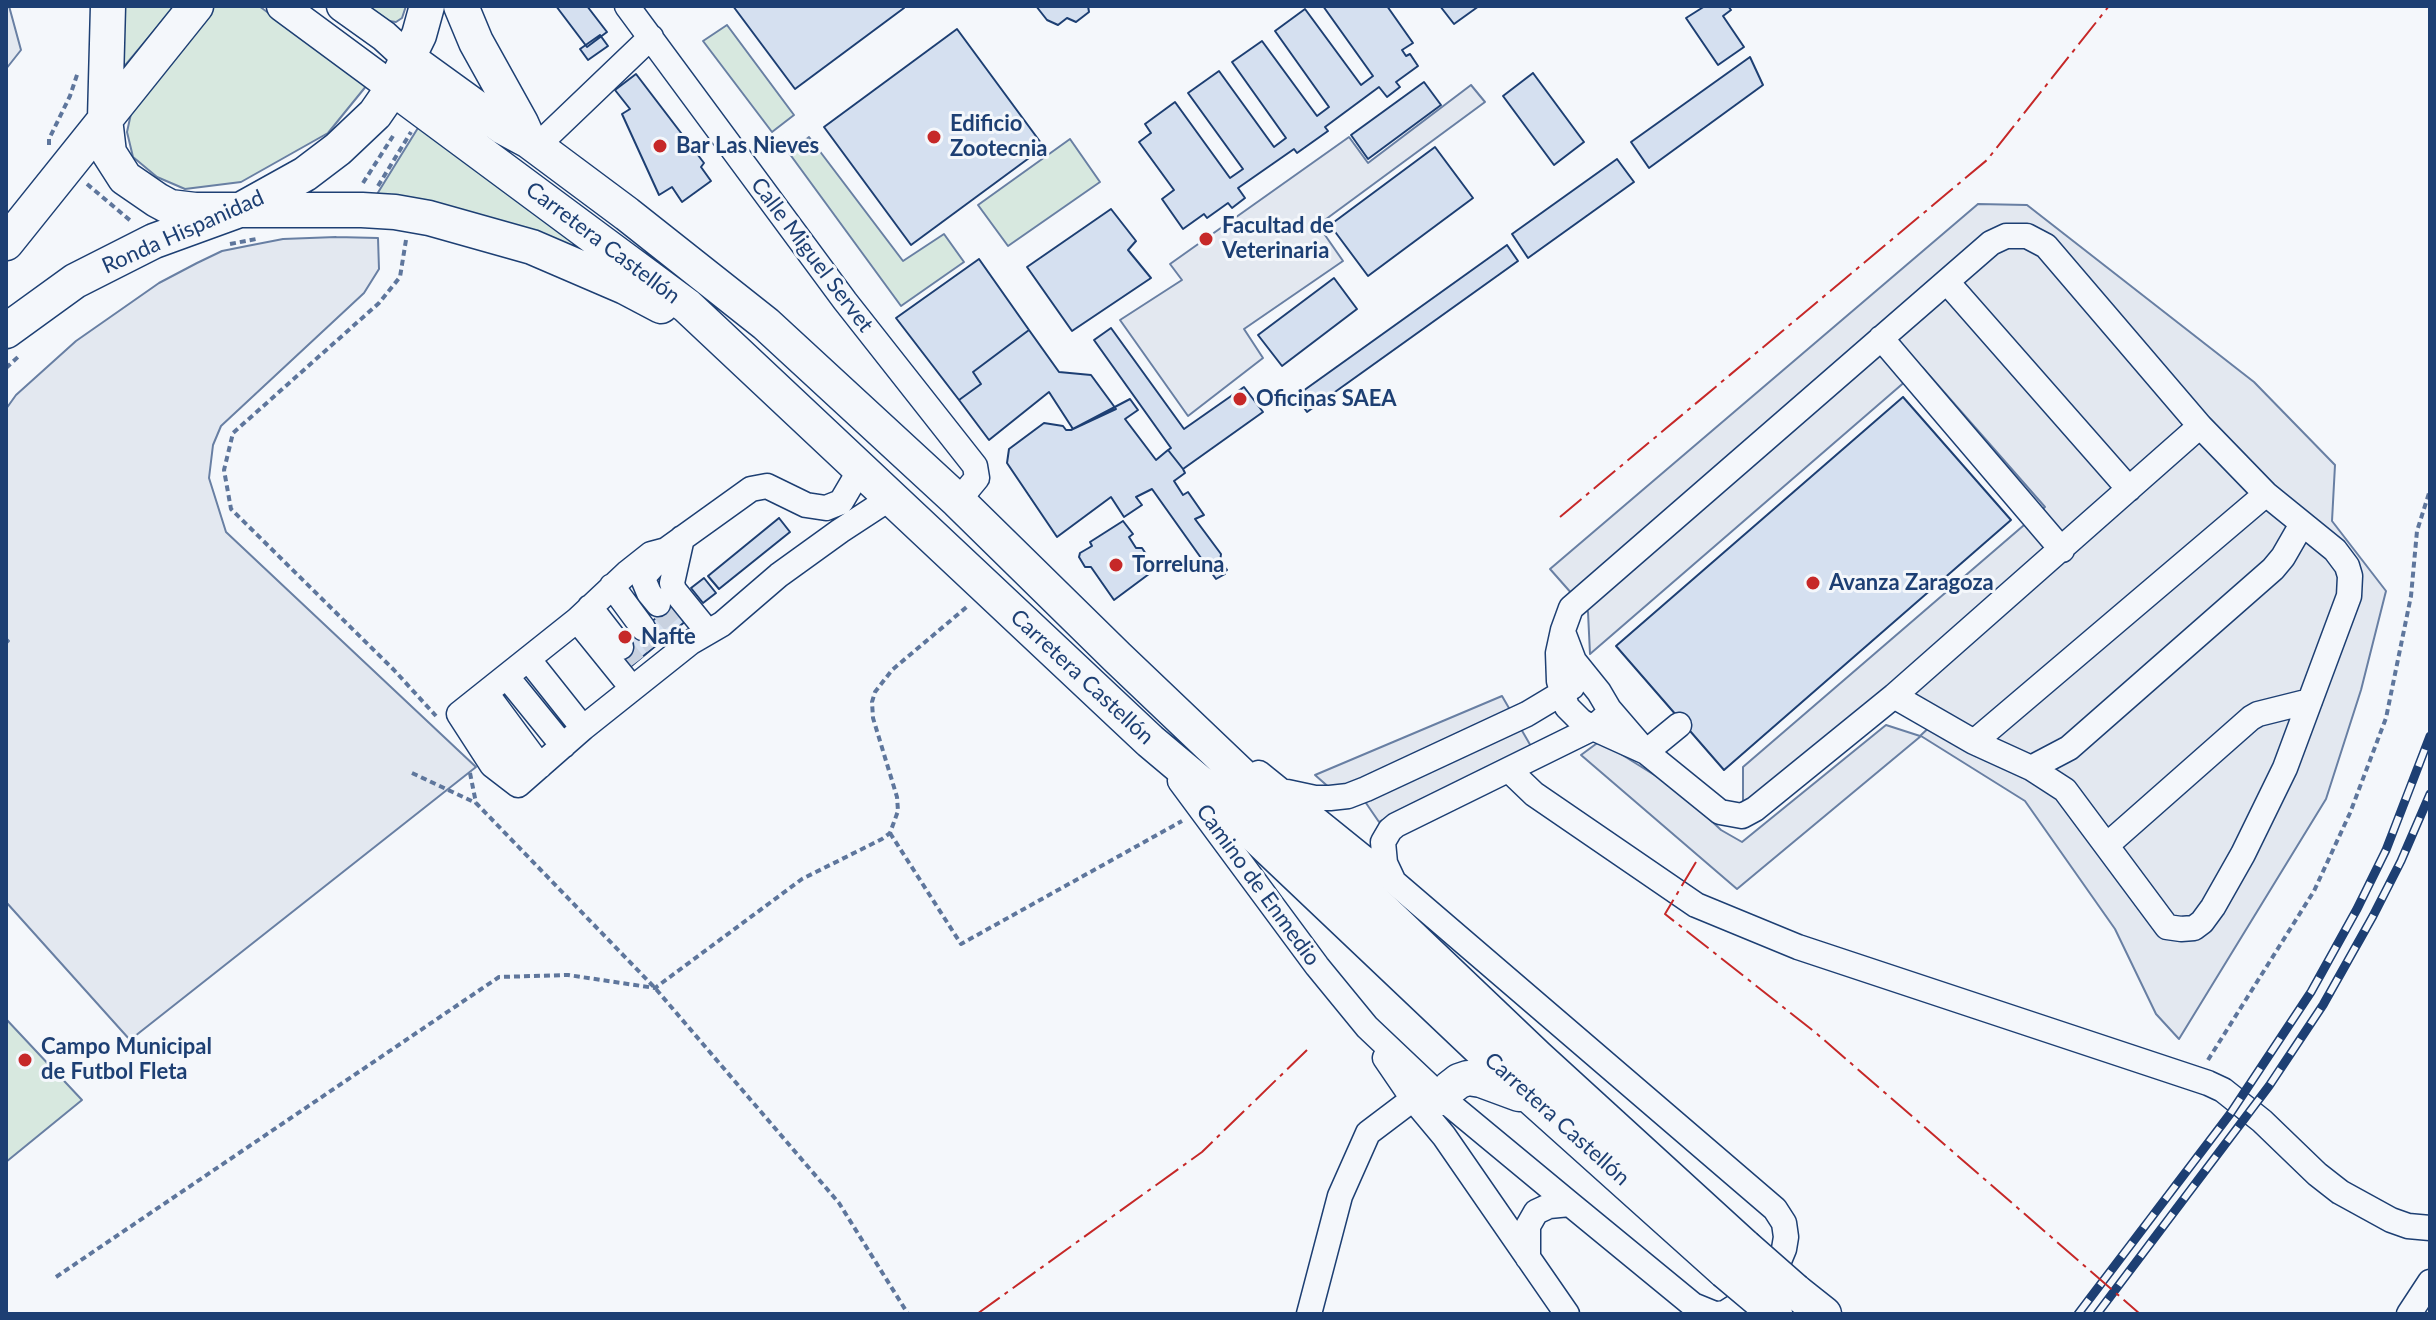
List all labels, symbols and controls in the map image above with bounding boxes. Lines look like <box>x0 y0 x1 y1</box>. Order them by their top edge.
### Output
place label: Edificio Zootecnia <box>950 111 1048 162</box>
marker: Edificio Zootecnia <box>925 128 943 146</box>
place label: Bar Las Nieves <box>676 133 819 159</box>
marker: Bar Las Nieves <box>651 137 669 155</box>
street label: Calle Miguel Servet <box>745 172 879 338</box>
street label: Carretera Castellón <box>521 176 685 310</box>
street label: Ronda Hispanidad <box>98 184 268 280</box>
place label: Facultad de Veterinaria <box>1222 213 1334 264</box>
marker: Facultad de Veterinaria <box>1197 230 1215 248</box>
place label: Oficinas SAEA <box>1256 386 1397 412</box>
marker: Oficinas SAEA <box>1231 390 1249 408</box>
place label: Torreluna <box>1132 552 1224 578</box>
marker: Torreluna <box>1107 556 1125 574</box>
place label: Avanza Zaragoza <box>1829 570 1994 596</box>
marker: Avanza Zaragoza <box>1804 574 1822 592</box>
street label: Carretera Castellón <box>1005 604 1159 750</box>
place label: Nafte <box>641 624 696 650</box>
marker: Nafte <box>616 628 634 646</box>
street label: Camino de Enmedio <box>1190 799 1326 971</box>
place label: Campo Municipal de Futbol Fleta <box>41 1034 212 1086</box>
street label: Carretera Castellón <box>1479 1047 1635 1191</box>
marker: Campo Municipal de Futbol Fleta <box>16 1051 34 1069</box>

